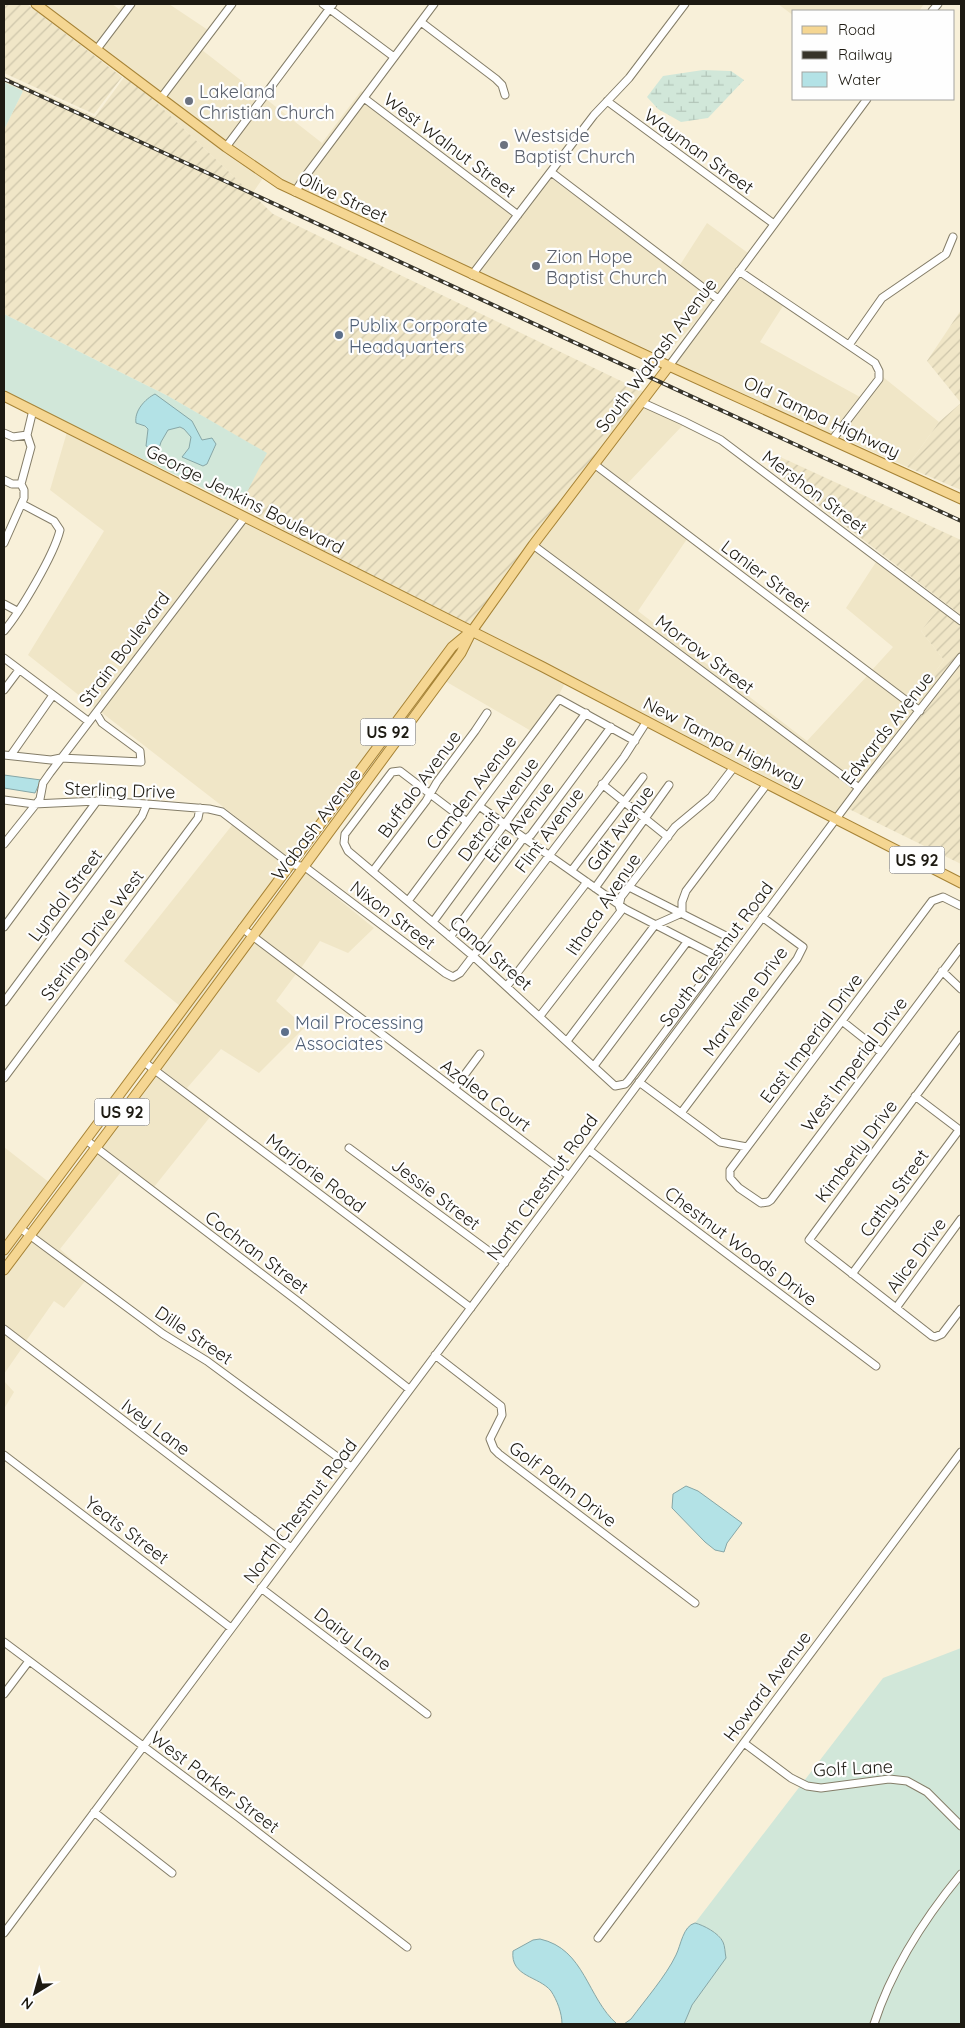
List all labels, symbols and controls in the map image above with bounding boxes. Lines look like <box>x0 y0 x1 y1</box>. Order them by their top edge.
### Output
legend <box>792 10 955 100</box>
text: Road <box>838 20 875 39</box>
text: Railway <box>838 45 893 64</box>
text: Water <box>838 70 881 89</box>
place label: Lakeland Christian Church <box>199 80 335 124</box>
street label: West Walnut Street <box>379 88 521 202</box>
marker: Lakeland Christian Church <box>183 95 195 107</box>
street label: Wayman Street <box>640 103 758 199</box>
place label: Westside Baptist Church <box>514 124 635 168</box>
marker: Westside Baptist Church <box>498 139 510 151</box>
street label: Olive Street <box>295 166 391 228</box>
place label: Zion Hope Baptist Church <box>546 245 667 289</box>
marker: Zion Hope Baptist Church <box>530 260 542 272</box>
street label: South Wabash Avenue <box>590 273 722 437</box>
place label: Publix Corporate Headquarters <box>349 314 488 358</box>
marker: Publix Corporate Headquarters <box>333 329 345 341</box>
street label: Old Tampa Highway <box>740 371 904 463</box>
street label: George Jenkins Boulevard <box>142 439 348 559</box>
street label: Mershon Street <box>758 445 872 539</box>
street label: Lanier Street <box>717 535 815 617</box>
street label: Strain Boulevard <box>73 587 175 711</box>
street label: Morrow Street <box>651 609 759 699</box>
street label: Edwards Avenue <box>835 667 939 789</box>
street label: New Tampa Highway <box>640 691 808 793</box>
road number: US 92 <box>360 719 416 746</box>
street label: Buffalo Avenue <box>372 726 466 842</box>
street label: Camden Avenue <box>421 730 521 854</box>
street label: Detroit Avenue <box>452 752 544 866</box>
street label: Wabash Avenue <box>266 763 366 885</box>
street label: Sterling Drive <box>64 777 176 803</box>
street label: Erie Avenue <box>479 777 559 867</box>
street label: Galt Avenue <box>581 781 659 875</box>
street label: Flint Avenue <box>509 783 589 877</box>
street label: Lyndol Street <box>23 844 107 946</box>
road number: US 92 <box>890 846 944 874</box>
street label: Ithaca Avenue <box>560 848 646 960</box>
street label: Sterling Drive West <box>35 865 149 1005</box>
street label: Nixon Street <box>346 875 440 955</box>
street label: South Chestnut Road <box>654 877 778 1031</box>
street label: Canal Street <box>445 911 537 995</box>
street label: Marveline Drive <box>697 942 793 1060</box>
street label: East Imperial Drive <box>755 969 867 1107</box>
street label: West Imperial Drive <box>796 992 912 1136</box>
place label: Mail Processing Associates <box>295 1011 424 1055</box>
marker: Mail Processing Associates <box>279 1026 291 1038</box>
street label: Azalea Court <box>436 1054 536 1136</box>
street label: Kimberly Drive <box>810 1095 902 1207</box>
road number: US 92 <box>94 1098 150 1126</box>
street label: North Chestnut Road <box>481 1109 603 1265</box>
street label: Marjorie Road <box>262 1128 370 1218</box>
street label: Cathy Street <box>854 1144 934 1242</box>
street label: Jessie Street <box>387 1153 485 1235</box>
street label: Chestnut Woods Drive <box>660 1181 822 1311</box>
street label: Cochran Street <box>200 1205 314 1299</box>
street label: Alice Drive <box>881 1213 951 1297</box>
street label: Dille Street <box>151 1301 237 1369</box>
street label: Ivey Lane <box>117 1394 195 1460</box>
street label: North Chestnut Road <box>238 1434 362 1588</box>
street label: Golf Palm Drive <box>504 1436 622 1532</box>
street label: Yeats Street <box>80 1491 174 1569</box>
street label: Dairy Lane <box>310 1602 396 1676</box>
street label: Howard Avenue <box>718 1626 816 1746</box>
street label: West Parker Street <box>146 1726 284 1838</box>
street label: Golf Lane <box>812 1754 894 1782</box>
north arrow <box>10 1968 60 2018</box>
text: N <box>18 1993 37 2014</box>

